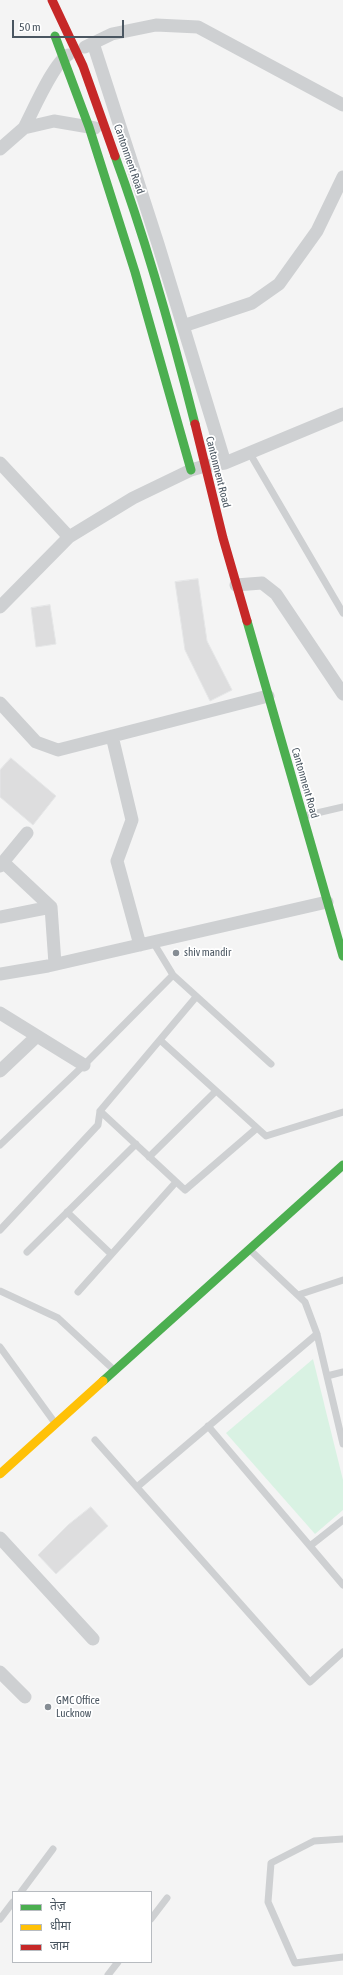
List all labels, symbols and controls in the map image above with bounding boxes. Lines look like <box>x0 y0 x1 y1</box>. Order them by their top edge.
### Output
scale bar <box>14 12 126 38</box>
text: 50 m <box>19 20 41 34</box>
street label: Cantonment Road <box>111 122 147 196</box>
street label: Cantonment Road <box>203 435 233 509</box>
street label: Cantonment Road <box>289 746 321 820</box>
place label: shiv mandir <box>184 946 231 960</box>
marker: shiv mandir <box>171 948 181 958</box>
place label: GMC Office Lucknow <box>56 1694 100 1720</box>
marker: GMC Office Lucknow <box>43 1702 53 1712</box>
legend <box>12 1891 152 1963</box>
text: तेज़ <box>50 1899 66 1913</box>
text: धीमा <box>50 1919 71 1933</box>
text: जाम <box>50 1939 69 1953</box>

